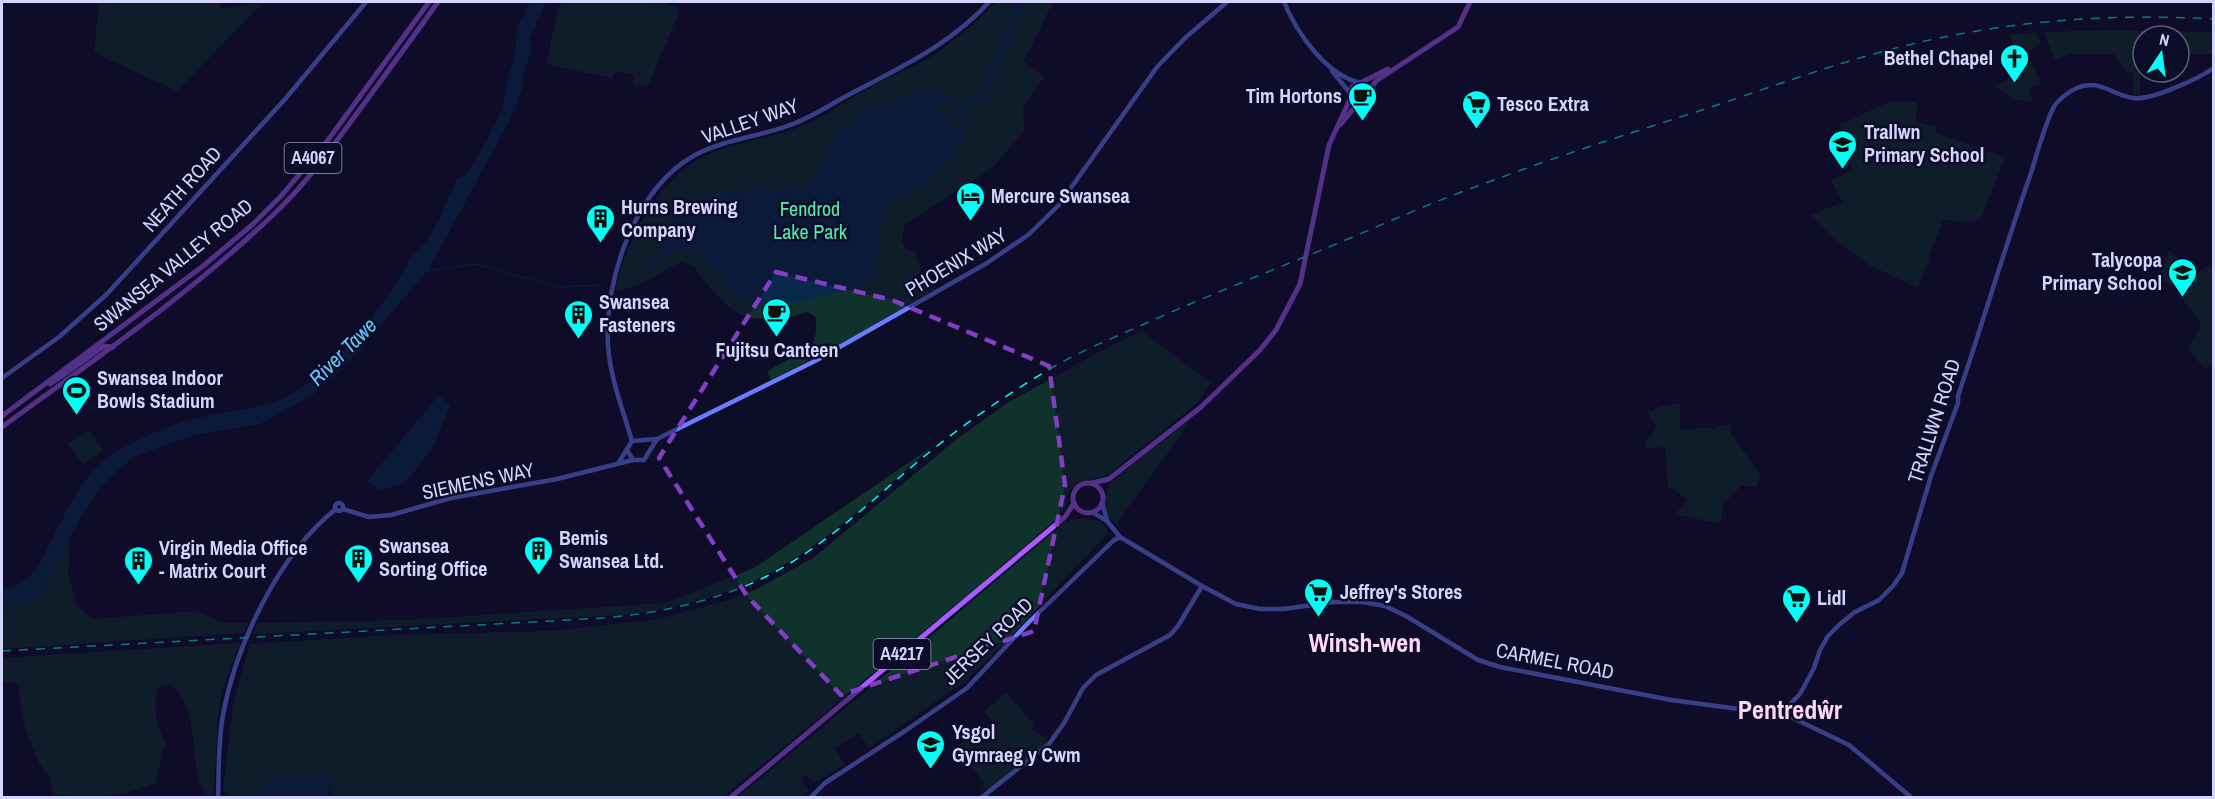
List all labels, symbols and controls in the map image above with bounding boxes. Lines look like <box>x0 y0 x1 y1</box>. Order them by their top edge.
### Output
north arrow <box>2131 24 2191 84</box>
text: N <box>2157 28 2171 51</box>
church icon: Bethel Chapel <box>1998 42 2030 84</box>
place label: Bethel Chapel <box>1884 44 1993 71</box>
cafe icon: Tim Hortons <box>1347 80 1379 122</box>
place label: Tim Hortons <box>1246 82 1342 109</box>
supermarket icon: Tesco Extra <box>1460 88 1492 130</box>
place label: Tesco Extra <box>1497 90 1589 117</box>
street label: VALLEY WAY <box>698 91 802 150</box>
place label: Trallwn Primary School <box>1864 118 1984 168</box>
school or university icon: Trallwn Primary School <box>1827 128 1859 170</box>
street label: NEATH ROAD <box>136 140 227 237</box>
road number: A4067 <box>284 143 342 173</box>
hotel icon: Mercure Swansea <box>954 180 986 222</box>
place label: Mercure Swansea <box>991 182 1130 209</box>
street label: SWANSEA VALLEY ROAD <box>87 192 258 337</box>
place label: Hurns Brewing Company <box>621 193 738 243</box>
park label: Fendrod Lake Park <box>773 195 848 245</box>
building icon: Hurns Brewing Company <box>584 202 616 244</box>
street label: PHOENIX WAY <box>900 221 1012 302</box>
place label: Talycopa Primary School <box>2042 246 2162 296</box>
school or university icon: Talycopa Primary School <box>2167 256 2199 298</box>
place label: Swansea Fasteners <box>599 288 676 338</box>
cafe icon: Fujitsu Canteen <box>761 296 793 338</box>
building icon: Swansea Fasteners <box>562 298 594 340</box>
water label: River Tawe <box>302 311 383 392</box>
place label: Fujitsu Canteen <box>715 336 839 363</box>
street label: TRALLWN ROAD <box>1901 355 1966 486</box>
place label: Swansea Indoor Bowls Stadium <box>97 364 223 414</box>
sports icon: Swansea Indoor Bowls Stadium <box>60 374 92 416</box>
street label: SIEMENS WAY <box>419 455 536 506</box>
place label: Bemis Swansea Ltd. <box>559 524 664 574</box>
place label: Swansea Sorting Office <box>379 532 487 582</box>
place label: Virgin Media Office - Matrix Court <box>159 534 307 584</box>
building icon: Bemis Swansea Ltd. <box>522 534 554 576</box>
building icon: Swansea Sorting Office <box>342 542 374 584</box>
building icon: Virgin Media Office - Matrix Court <box>122 544 154 586</box>
supermarket icon: Jeffrey's Stores <box>1303 576 1335 618</box>
place label: Jeffrey's Stores <box>1340 578 1462 605</box>
supermarket icon: Lidl <box>1780 582 1812 624</box>
place label: Lidl <box>1817 584 1846 611</box>
street label: JERSEY ROAD <box>937 591 1039 690</box>
district label: Winsh-wen <box>1309 625 1421 660</box>
street label: CARMEL ROAD <box>1494 636 1616 685</box>
road number: A4217 <box>874 639 930 669</box>
district label: Pentredŵr <box>1738 692 1843 727</box>
place label: Ysgol Gymraeg y Cwm <box>952 718 1081 768</box>
school or university icon: Ysgol Gymraeg y Cwm <box>915 728 947 770</box>

